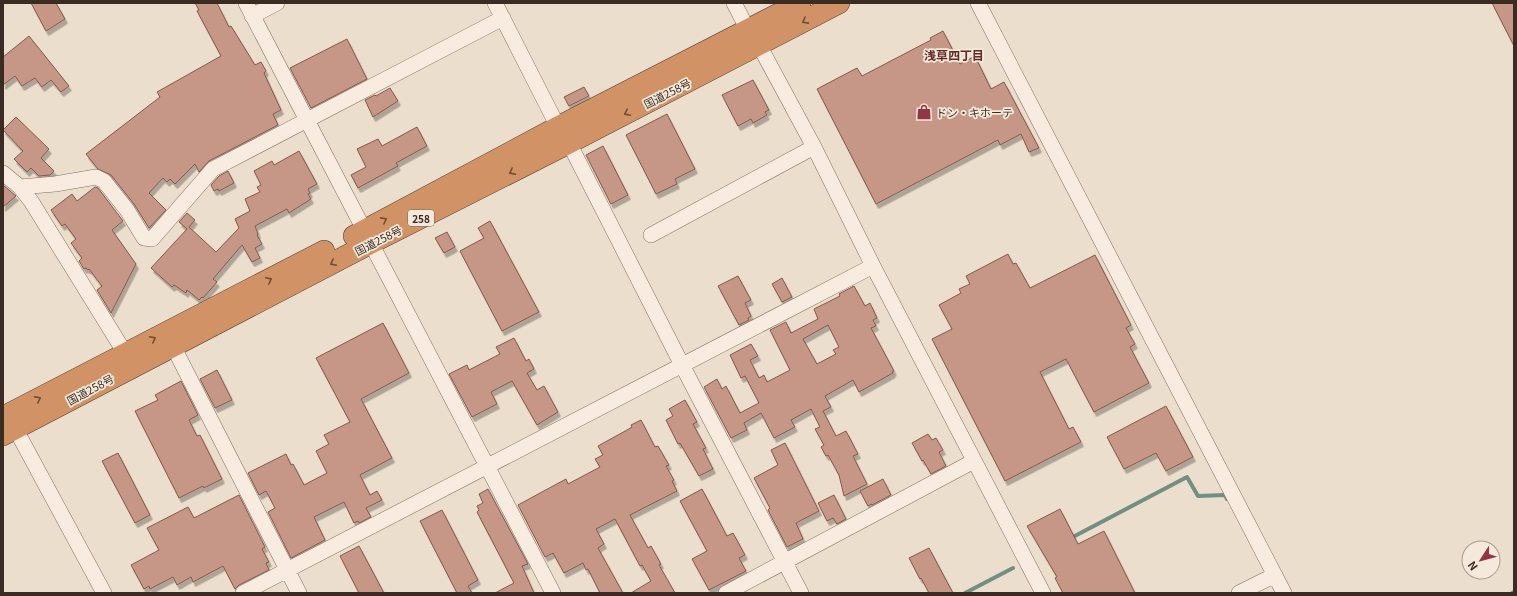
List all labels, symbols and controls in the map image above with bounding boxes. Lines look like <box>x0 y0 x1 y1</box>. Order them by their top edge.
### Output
one-way arrow <box>802 16 809 24</box>
district label: 浅草四丁目 <box>924 46 984 63</box>
street label: 国道258号 <box>641 74 693 112</box>
shop icon: ドン・キホーテ <box>915 103 933 121</box>
place label: ドン・キホーテ <box>936 104 1013 120</box>
one-way arrow <box>624 108 632 116</box>
one-way arrow <box>508 167 516 175</box>
road number: 258 <box>408 210 434 226</box>
one-way arrow <box>380 217 387 225</box>
street label: 国道258号 <box>352 221 404 259</box>
one-way arrow <box>330 258 337 266</box>
one-way arrow <box>264 277 272 285</box>
one-way arrow <box>149 336 156 344</box>
street label: 国道258号 <box>64 370 116 408</box>
one-way arrow <box>33 396 41 404</box>
north arrow <box>1461 540 1501 580</box>
text: N <box>1463 558 1481 575</box>

